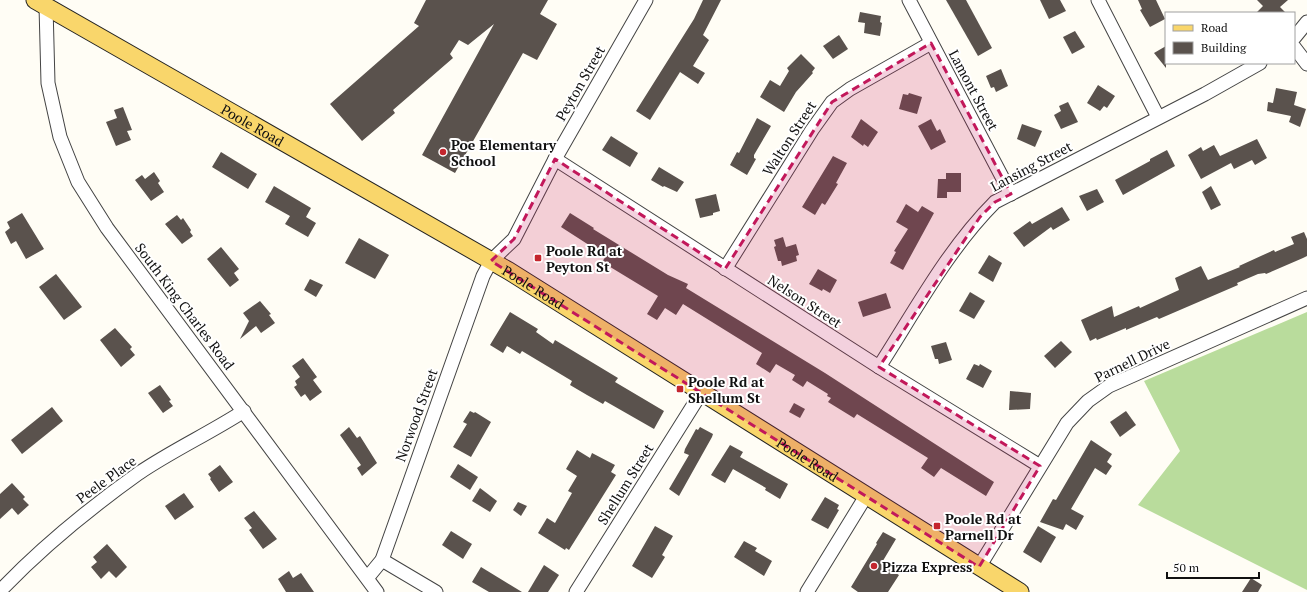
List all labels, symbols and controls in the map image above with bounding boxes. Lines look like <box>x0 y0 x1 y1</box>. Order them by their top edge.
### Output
legend <box>1165 12 1295 64</box>
text: Road <box>1201 20 1228 35</box>
text: Building <box>1201 40 1247 55</box>
street label: Peyton Street <box>551 41 610 124</box>
street label: Lamont Street <box>945 46 1004 134</box>
street label: Walton Street <box>758 96 821 179</box>
street label: Poole Road <box>218 99 288 150</box>
place label: Poe Elementary School <box>451 135 557 170</box>
street label: Lansing Street <box>987 136 1076 195</box>
marker: Poe Elementary School <box>438 147 448 157</box>
street label: South King Charles Road <box>131 239 239 373</box>
place label: Poole Rd at Peyton St <box>546 241 623 276</box>
marker: Poole Rd at Peyton St <box>533 253 543 263</box>
street label: Poole Road <box>499 260 568 313</box>
street label: Nelson Street <box>764 270 846 332</box>
street label: Parnell Drive <box>1091 334 1173 386</box>
street label: Norwood Street <box>390 365 442 464</box>
place label: Poole Rd at Shellum St <box>688 372 765 407</box>
marker: Poole Rd at Shellum St <box>675 384 685 394</box>
street label: Poole Road <box>773 432 843 485</box>
street label: Shellum Street <box>593 439 658 528</box>
street label: Peele Place <box>72 451 140 507</box>
place label: Poole Rd at Parnell Dr <box>945 509 1022 544</box>
marker: Poole Rd at Parnell Dr <box>932 521 942 531</box>
scale bar <box>1167 554 1259 580</box>
place label: Pizza Express <box>882 557 972 576</box>
text: 50 m <box>1173 560 1200 575</box>
marker: Pizza Express <box>869 561 879 571</box>

